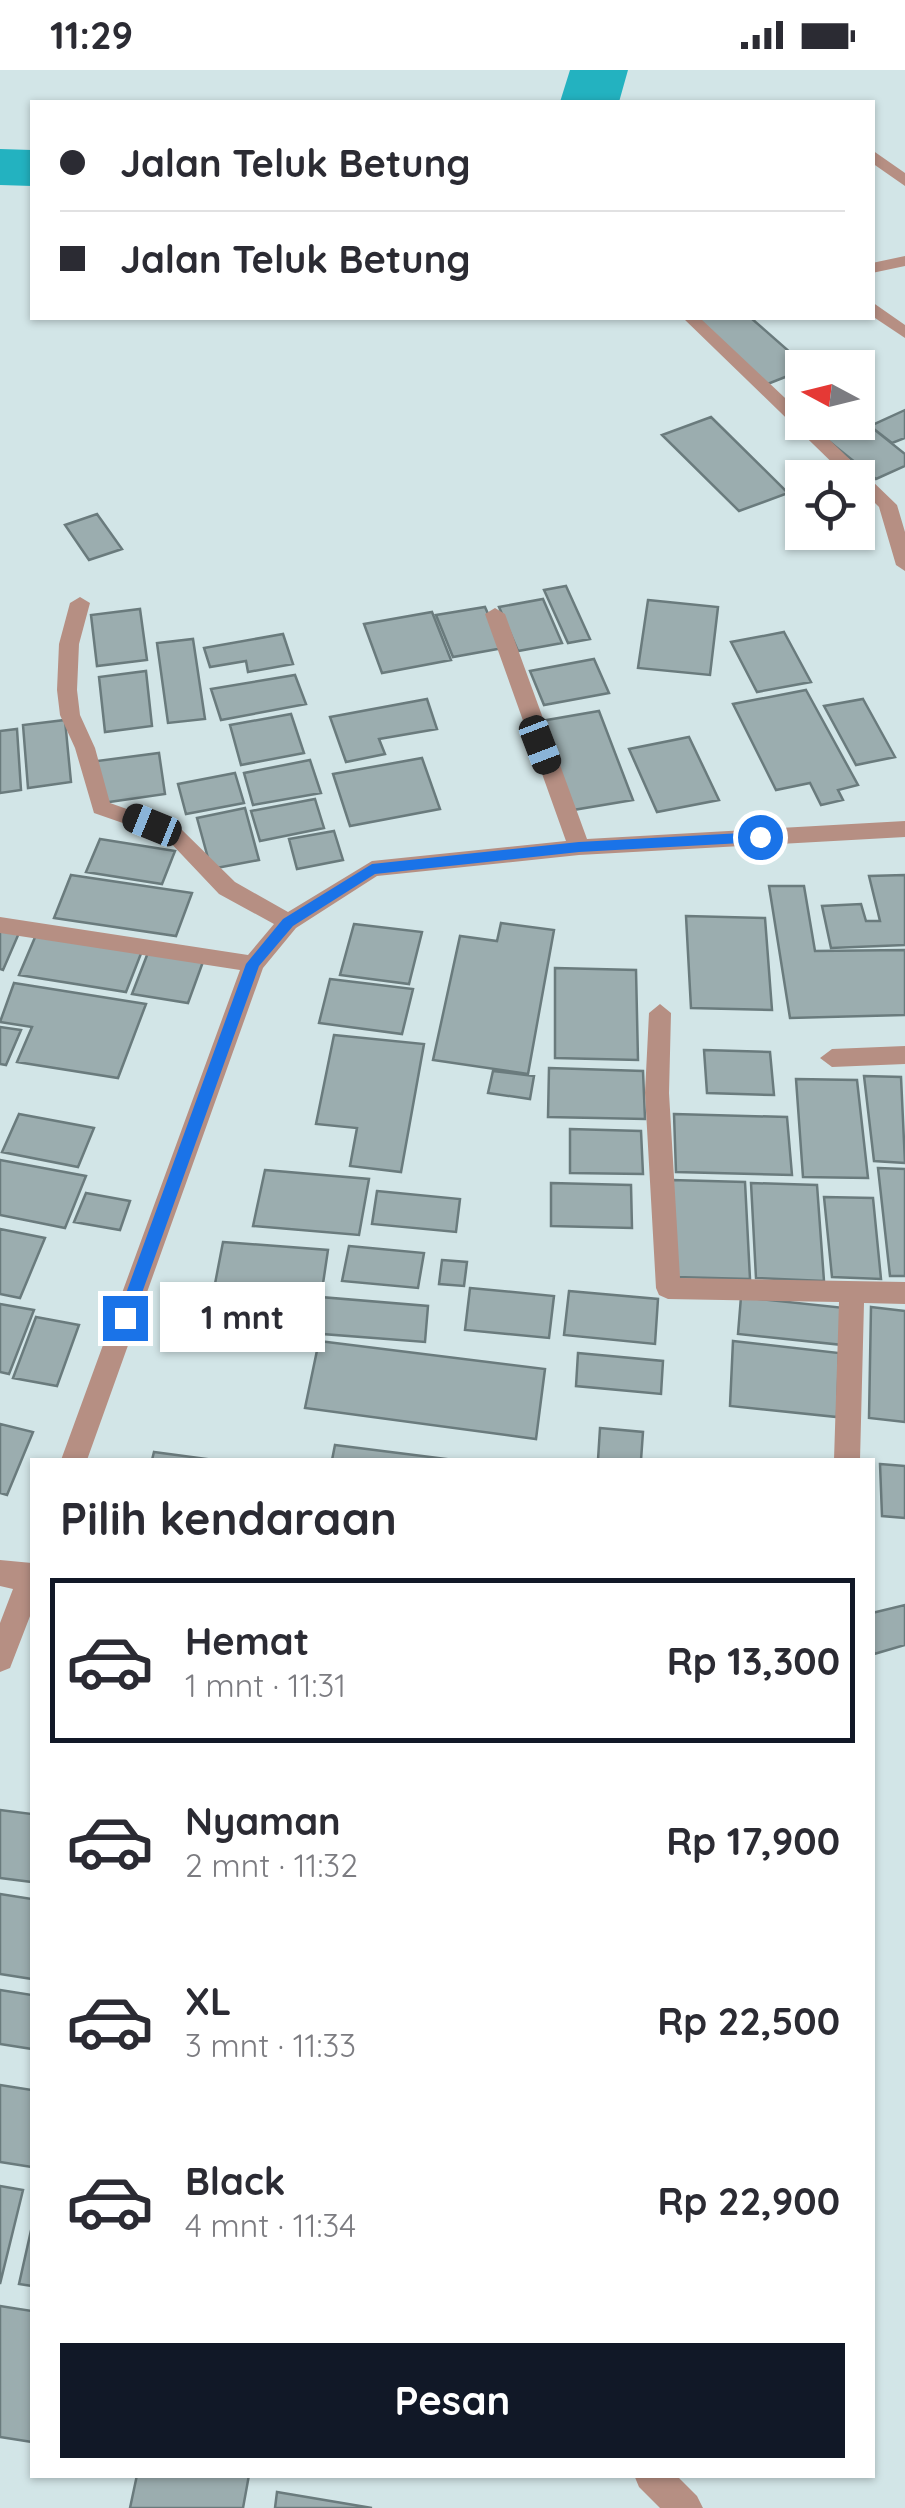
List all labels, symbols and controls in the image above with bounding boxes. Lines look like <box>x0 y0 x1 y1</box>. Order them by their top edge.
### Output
text: 11:29 <box>50 11 133 59</box>
text: Jalan Teluk Betung <box>120 139 471 187</box>
text: Jalan Teluk Betung <box>120 235 471 283</box>
north arrow <box>785 350 875 440</box>
map controls <box>785 350 875 550</box>
button: locate <box>785 460 875 550</box>
car <box>515 712 565 778</box>
car <box>119 800 185 850</box>
route start <box>738 815 783 860</box>
callout: 1 mnt <box>160 1283 325 1353</box>
route end <box>103 1296 148 1341</box>
text: 1 mnt <box>201 1297 284 1337</box>
text: Pilih kendaraan <box>60 1490 397 1546</box>
icon: car <box>65 1616 155 1706</box>
text: Hemat <box>185 1617 309 1665</box>
text: Rp 13,300 <box>667 1637 840 1685</box>
text: 1 mnt · 11:31 <box>185 1665 346 1705</box>
icon: car <box>65 1796 155 1886</box>
text: Nyaman <box>185 1797 341 1845</box>
text: Rp 17,900 <box>666 1817 840 1865</box>
text: 2 mnt · 11:32 <box>185 1845 358 1885</box>
icon: car <box>65 1976 155 2066</box>
text: XL <box>185 1977 231 2025</box>
text: Rp 22,500 <box>657 1997 840 2045</box>
text: 3 mnt · 11:33 <box>185 2025 356 2065</box>
icon: car <box>65 2156 155 2246</box>
text: Black <box>185 2157 285 2205</box>
text: Rp 22,900 <box>657 2177 840 2225</box>
text: 4 mnt · 11:34 <box>185 2205 356 2245</box>
button: Pesan <box>60 2343 845 2458</box>

